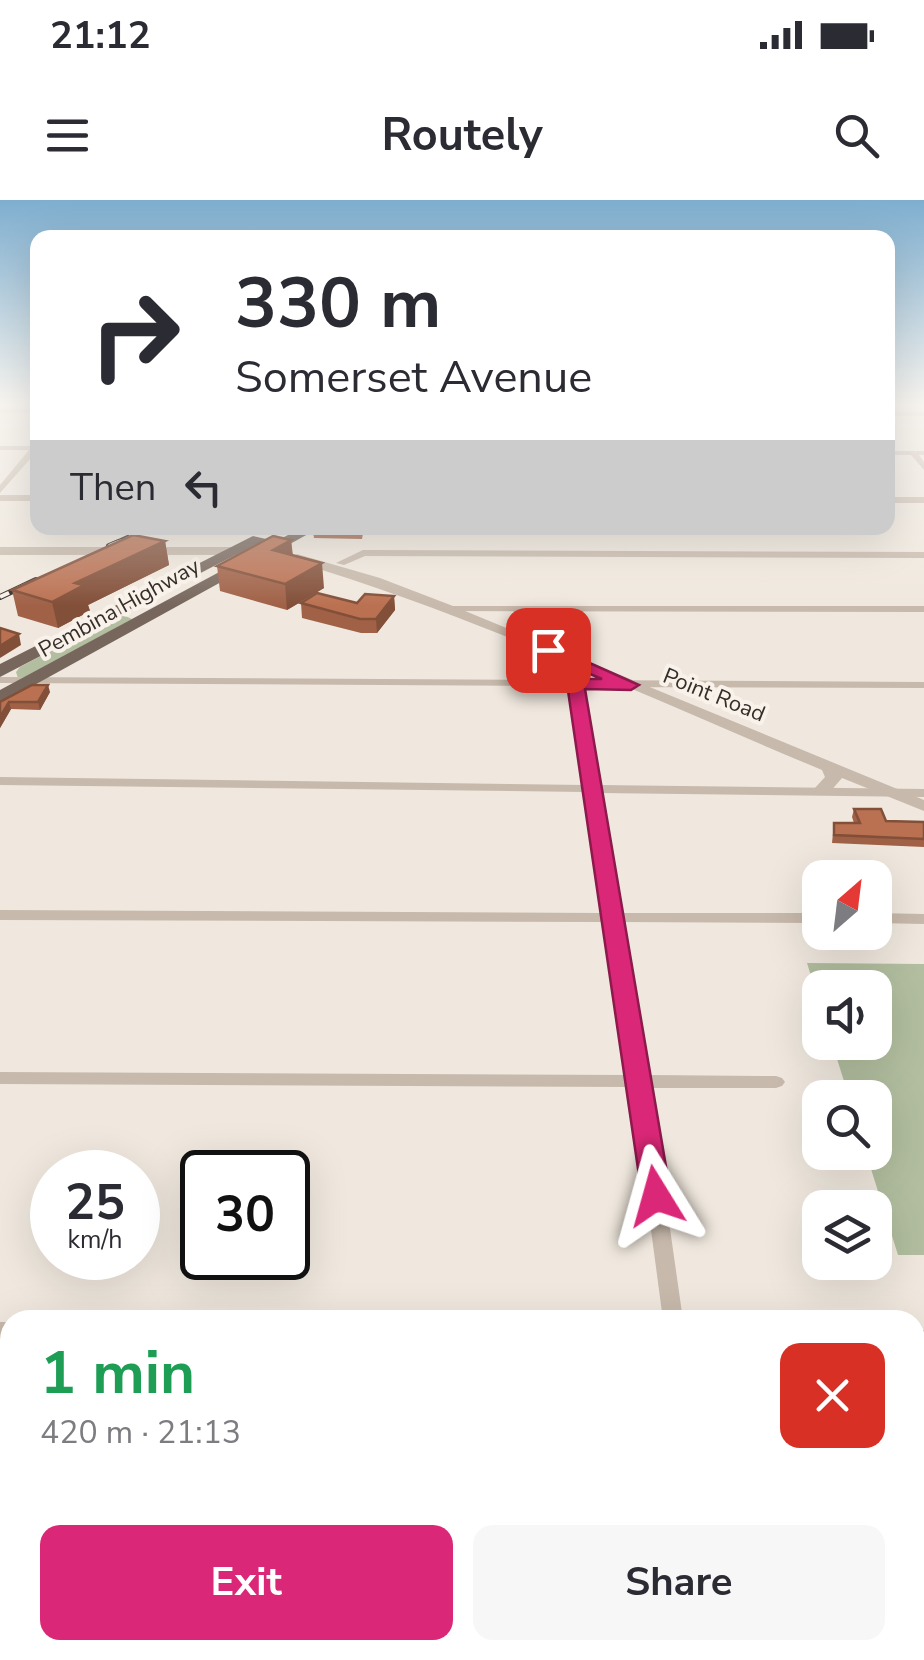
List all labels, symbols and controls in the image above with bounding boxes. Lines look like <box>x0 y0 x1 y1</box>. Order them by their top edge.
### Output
text: 21:12 <box>50 10 151 61</box>
text: Routely <box>381 105 543 166</box>
icon: menu <box>40 108 95 163</box>
icon: search <box>829 108 884 163</box>
text: 330 m <box>235 256 441 352</box>
icon: right <box>70 270 200 400</box>
text: Somerset Avenue <box>235 347 592 408</box>
icon: left <box>176 460 231 515</box>
text: Then <box>70 462 156 513</box>
street label: Pembina Highway <box>33 551 206 665</box>
pin <box>506 608 591 693</box>
icon: arrive <box>521 623 576 678</box>
street label: Point Road <box>658 661 770 729</box>
north arrow <box>802 860 892 950</box>
map controls <box>802 860 892 1280</box>
button: sound <box>802 970 892 1060</box>
button: search <box>802 1080 892 1170</box>
position arrow <box>604 1144 708 1248</box>
speed limit sign: 30 <box>180 1150 310 1280</box>
text: 25 <box>65 1168 125 1237</box>
button: layers <box>802 1190 892 1280</box>
text: km/h <box>67 1223 123 1257</box>
text: 1 min <box>40 1332 195 1414</box>
button: close <box>780 1343 885 1448</box>
text: 420 m · 21:13 <box>40 1411 241 1454</box>
button: Exit <box>40 1525 453 1640</box>
button: Share <box>473 1525 885 1640</box>

